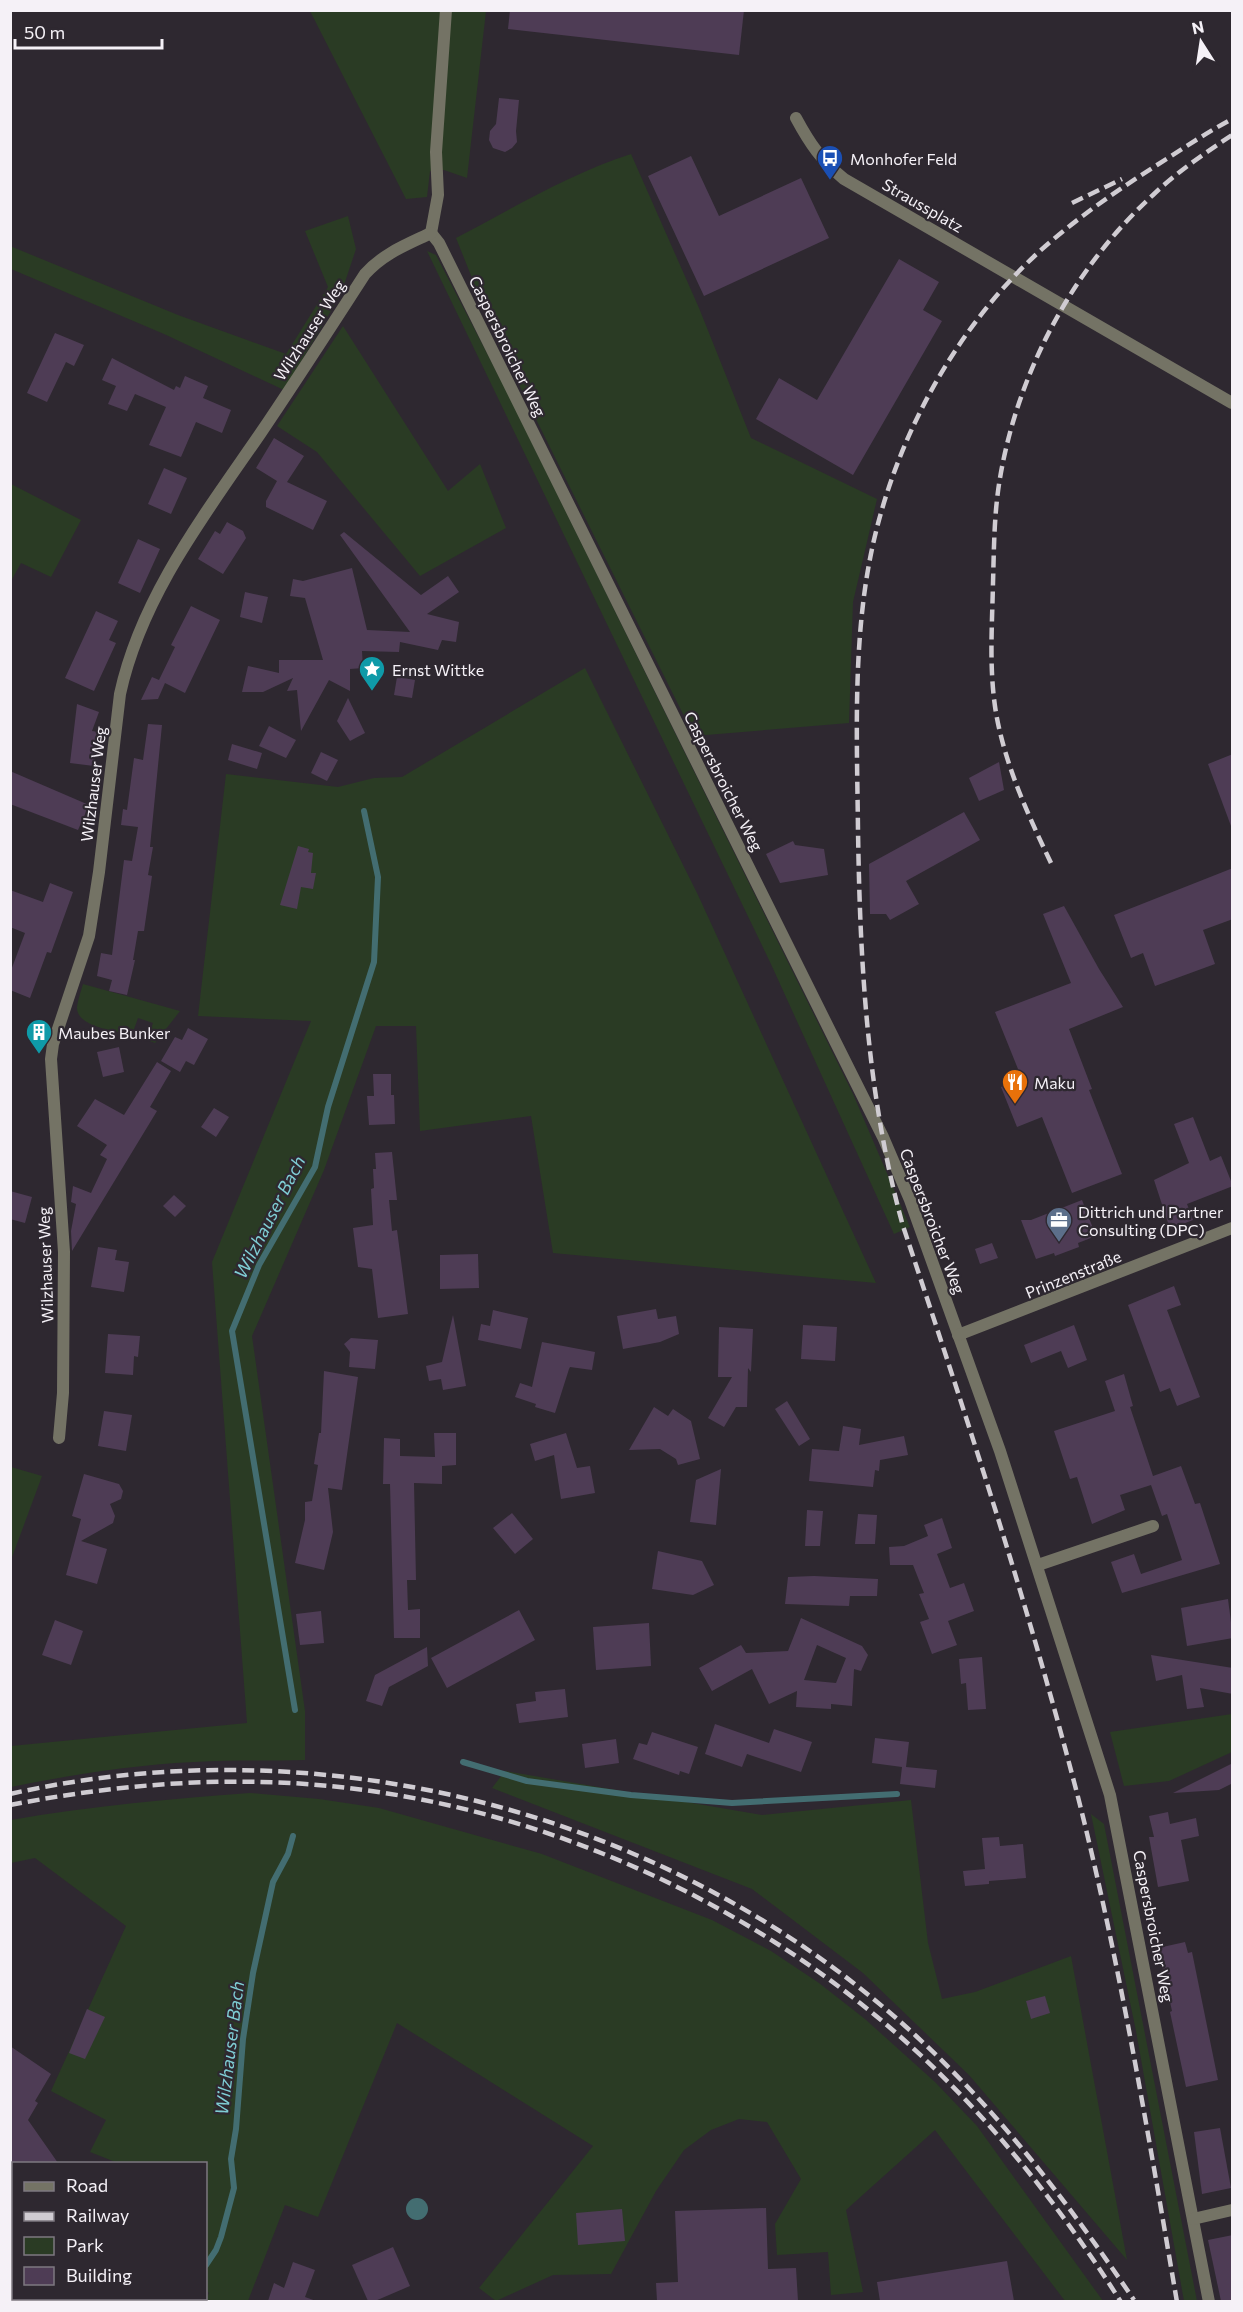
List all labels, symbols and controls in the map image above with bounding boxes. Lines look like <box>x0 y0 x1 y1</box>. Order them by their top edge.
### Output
scale bar <box>15 12 162 50</box>
north arrow <box>1171 12 1231 72</box>
text: N <box>1190 16 1206 37</box>
text: 50 m <box>24 21 65 43</box>
bus stop icon: Monhofer Feld <box>815 143 845 181</box>
place label: Monhofer Feld <box>850 149 957 168</box>
street label: Straussplatz <box>879 174 967 236</box>
street label: Caspersbroicher Weg <box>466 272 551 420</box>
street label: Wilzhauser Weg <box>269 276 349 384</box>
place icon: Ernst Wittke <box>357 654 387 692</box>
place label: Ernst Wittke <box>392 660 484 679</box>
street label: Caspersbroicher Weg <box>680 708 768 854</box>
street label: Wilzhauser Weg <box>76 725 110 843</box>
building icon: Maubes Bunker <box>24 1017 54 1055</box>
place label: Maubes Bunker <box>58 1023 171 1042</box>
restaurant icon: Maku <box>1000 1067 1030 1105</box>
place label: Maku <box>1034 1073 1075 1092</box>
street label: Caspersbroicher Weg <box>896 1145 970 1297</box>
water label: Wilzhauser Bach <box>229 1152 309 1282</box>
place label: Dittrich und Partner Consulting (DPC) <box>1078 1202 1224 1239</box>
office icon: Dittrich und Partner Consulting (DPC) <box>1044 1205 1074 1243</box>
street label: Wilzhauser Weg <box>33 1206 57 1324</box>
street label: Prinzenstraße <box>1022 1246 1124 1302</box>
street label: Caspersbroicher Weg <box>1130 1848 1178 2004</box>
water label: Wilzhauser Bach <box>210 1980 248 2116</box>
legend <box>12 2162 207 2300</box>
text: Road <box>66 2174 108 2196</box>
text: Railway <box>66 2204 129 2226</box>
text: Park <box>66 2234 104 2256</box>
text: Building <box>66 2264 132 2286</box>

